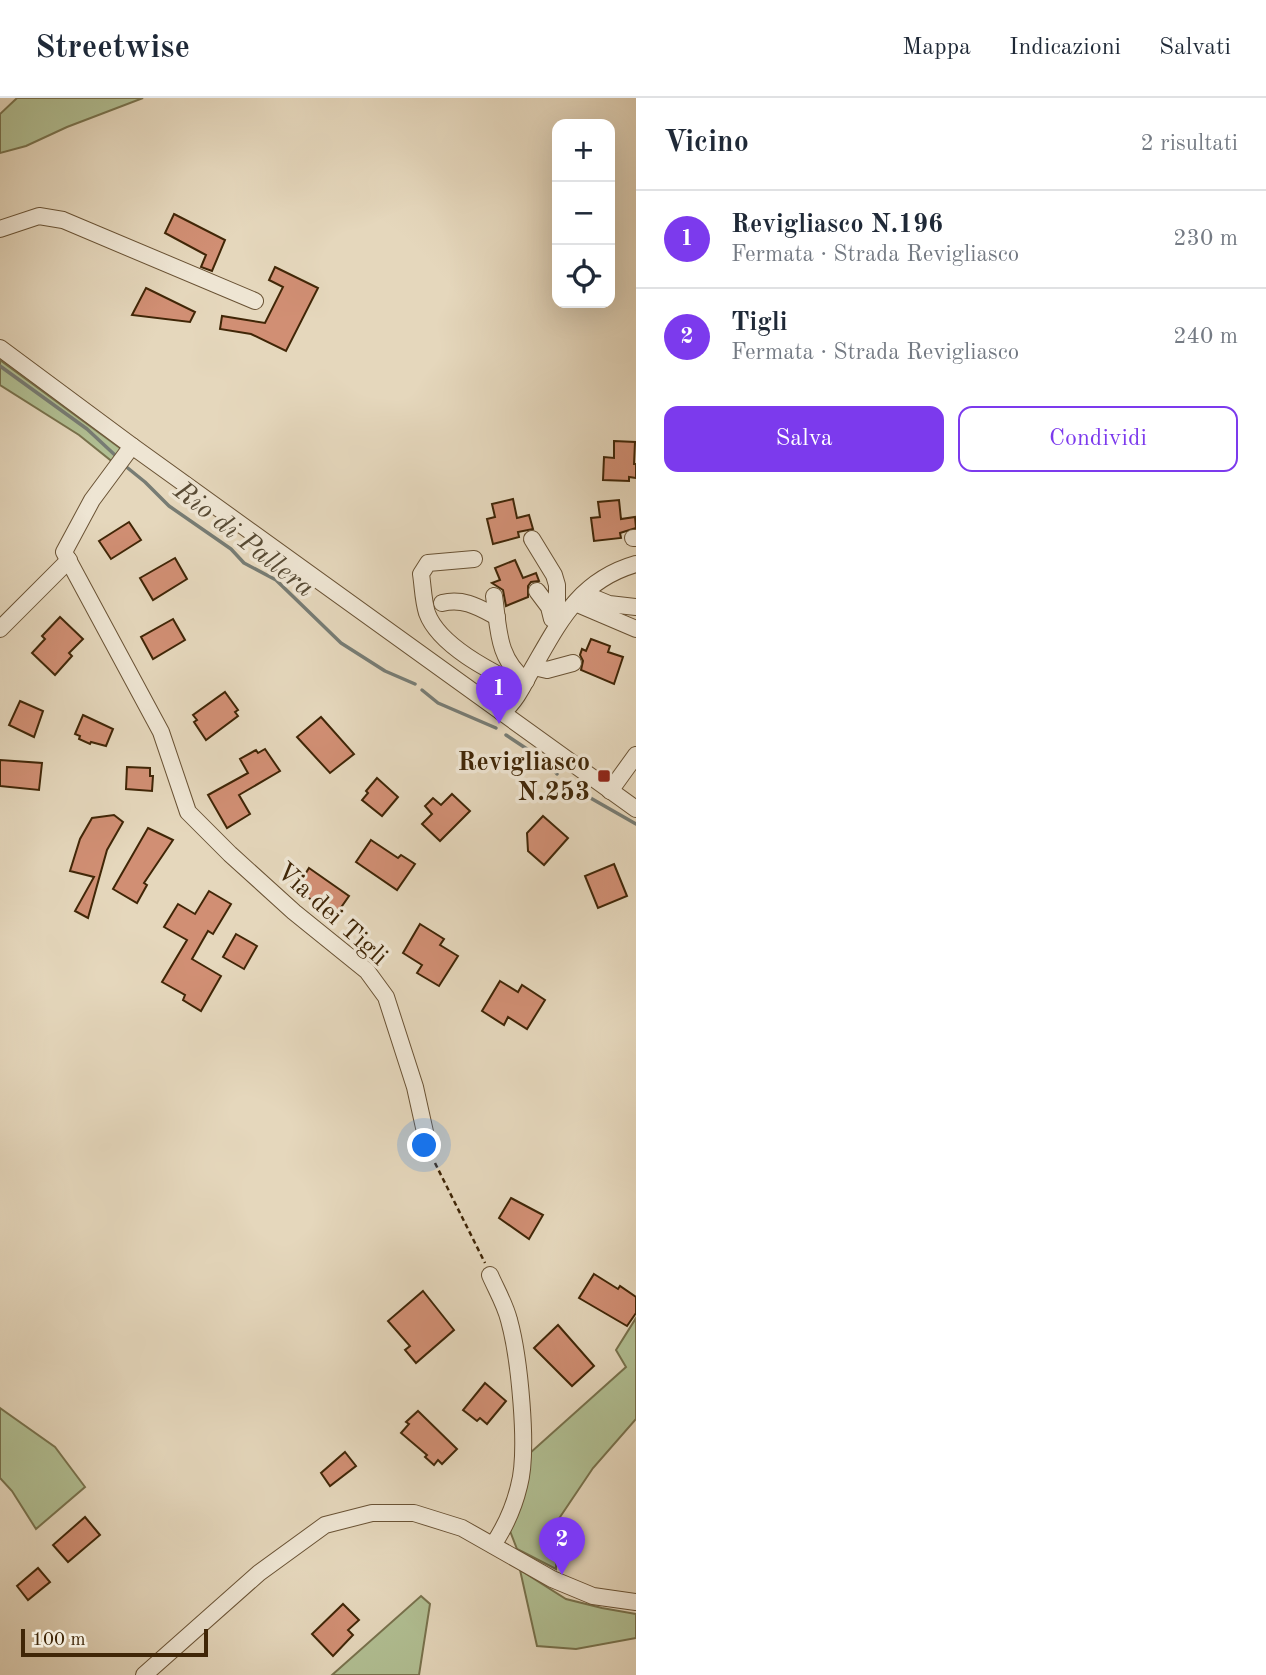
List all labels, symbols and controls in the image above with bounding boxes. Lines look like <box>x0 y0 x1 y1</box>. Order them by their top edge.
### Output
text: Streetwise <box>35 32 190 65</box>
text: Mappa <box>902 36 971 60</box>
text: Indicazioni <box>1009 36 1121 60</box>
text: Salvati <box>1159 36 1231 60</box>
map controls <box>552 119 615 308</box>
button: + <box>552 119 615 182</box>
text: Vicino <box>664 128 749 158</box>
text: 2 risultati <box>1140 132 1238 155</box>
button: − <box>552 182 615 245</box>
text: Revigliasco N.196 <box>731 212 943 238</box>
text: 1 <box>680 227 694 250</box>
text: 230 m <box>1173 227 1238 250</box>
text: Fermata · Strada Revigliasco <box>731 243 1019 266</box>
button: locate <box>552 245 615 308</box>
text: Tigli <box>731 310 787 336</box>
text: 2 <box>680 325 694 348</box>
text: 240 m <box>1173 325 1238 348</box>
text: Fermata · Strada Revigliasco <box>731 341 1019 364</box>
button: Salva <box>664 406 944 472</box>
button: Condividi <box>958 406 1238 472</box>
water label: Rio di Pallera <box>167 477 318 603</box>
pin: 1 <box>476 666 522 724</box>
place label: Revigliasco N.253 <box>458 750 590 806</box>
marker: Revigliasco N.253 <box>596 768 612 784</box>
street label: Via dei Tigli <box>271 858 392 971</box>
your location <box>407 1128 441 1162</box>
pin: 2 <box>539 1517 585 1575</box>
scale bar <box>21 1626 208 1658</box>
text: 100 m <box>32 1631 85 1650</box>

